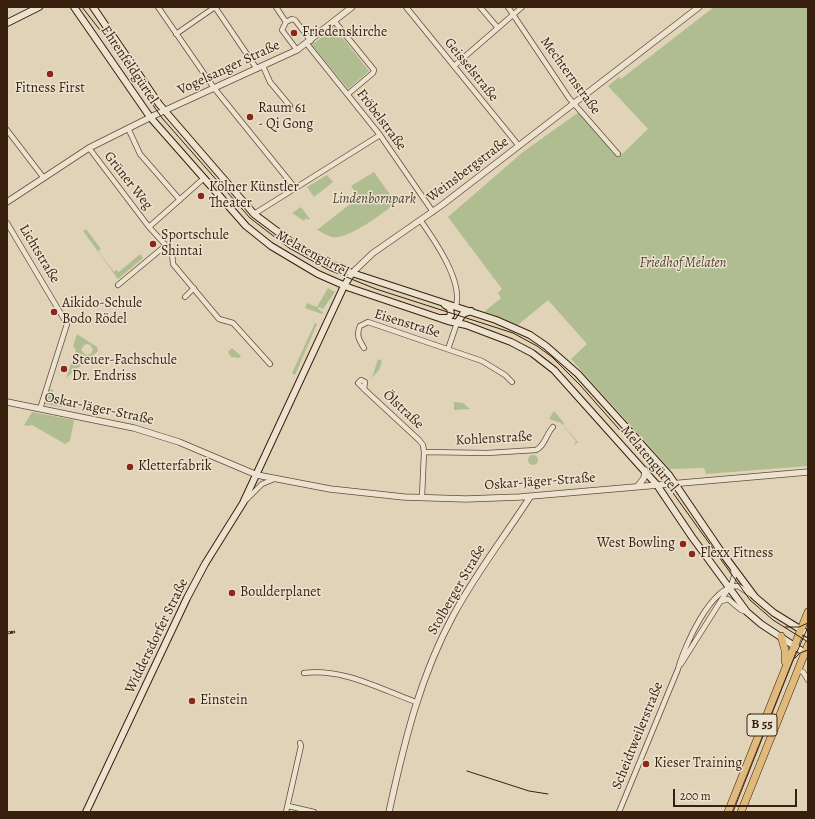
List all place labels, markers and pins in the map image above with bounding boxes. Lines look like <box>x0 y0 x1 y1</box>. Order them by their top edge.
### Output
place label: Friedenskirche <box>302 25 387 41</box>
marker: Friedenskirche <box>289 28 299 38</box>
marker: Fitness First <box>45 69 55 79</box>
place label: Fitness First <box>15 81 85 97</box>
place label: Raum 61 - Qi Gong <box>258 101 313 134</box>
marker: Raum 61 - Qi Gong <box>245 112 255 122</box>
place label: Kölner Künstler Theater <box>209 180 299 212</box>
marker: Kölner Künstler Theater <box>196 191 206 201</box>
place label: Sportschule Shintai <box>161 228 229 260</box>
marker: Sportschule Shintai <box>148 239 158 249</box>
place label: Aikido-Schule Bodo Rödel <box>62 296 142 328</box>
marker: Aikido-Schule Bodo Rödel <box>49 307 59 317</box>
place label: Steuer-Fachschule Dr. Endriss <box>72 353 177 386</box>
marker: Steuer-Fachschule Dr. Endriss <box>59 364 69 374</box>
place label: Kletterfabrik <box>138 459 212 475</box>
marker: Kletterfabrik <box>125 462 135 472</box>
place label: West Bowling <box>597 536 675 552</box>
marker: West Bowling <box>678 539 688 549</box>
place label: Flexx Fitness <box>700 546 773 562</box>
marker: Flexx Fitness <box>687 549 697 559</box>
place label: Boulderplanet <box>240 585 321 601</box>
marker: Boulderplanet <box>227 588 237 598</box>
place label: Einstein <box>200 693 248 709</box>
marker: Einstein <box>187 696 197 706</box>
place label: Kieser Training <box>654 756 742 772</box>
marker: Kieser Training <box>641 759 651 769</box>

